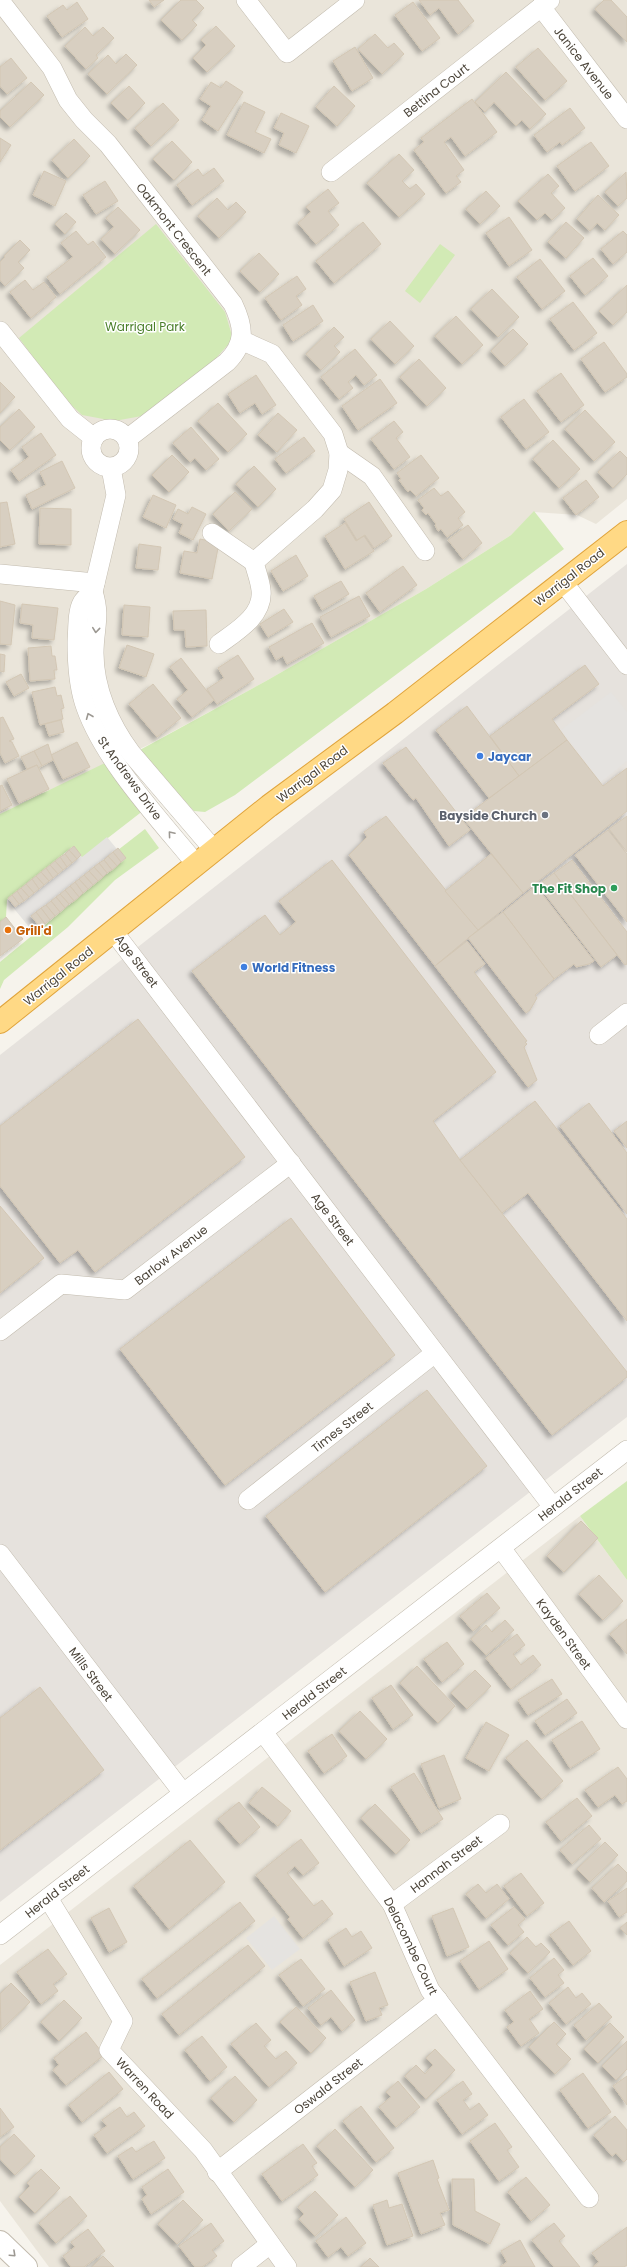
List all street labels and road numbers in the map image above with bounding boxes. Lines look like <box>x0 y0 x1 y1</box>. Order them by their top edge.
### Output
street label: Janice Avenue <box>550 23 618 103</box>
street label: Bettina Court <box>400 59 472 121</box>
street label: Oakmont Crescent <box>132 179 216 279</box>
street label: Warrigal Road <box>530 544 608 610</box>
street label: St Andrews Drive <box>94 733 166 823</box>
street label: Warrigal Road <box>273 742 351 806</box>
street label: Age Street <box>112 931 162 991</box>
street label: Warrigal Road <box>20 943 96 1009</box>
street label: Age Street <box>308 1189 358 1249</box>
street label: Barlow Avenue <box>131 1221 211 1289</box>
street label: Times Street <box>308 1398 376 1456</box>
street label: Herald Street <box>534 1463 606 1525</box>
street label: Kayden Street <box>533 1595 595 1673</box>
street label: Mills Street <box>65 1643 117 1705</box>
street label: Herald Street <box>278 1662 350 1724</box>
street label: Hannah Street <box>407 1831 485 1897</box>
street label: Herald Street <box>21 1860 93 1922</box>
street label: Delacombe Court <box>380 1894 442 1998</box>
street label: Warren Road <box>112 2054 178 2122</box>
street label: Oswald Street <box>290 2054 366 2118</box>

